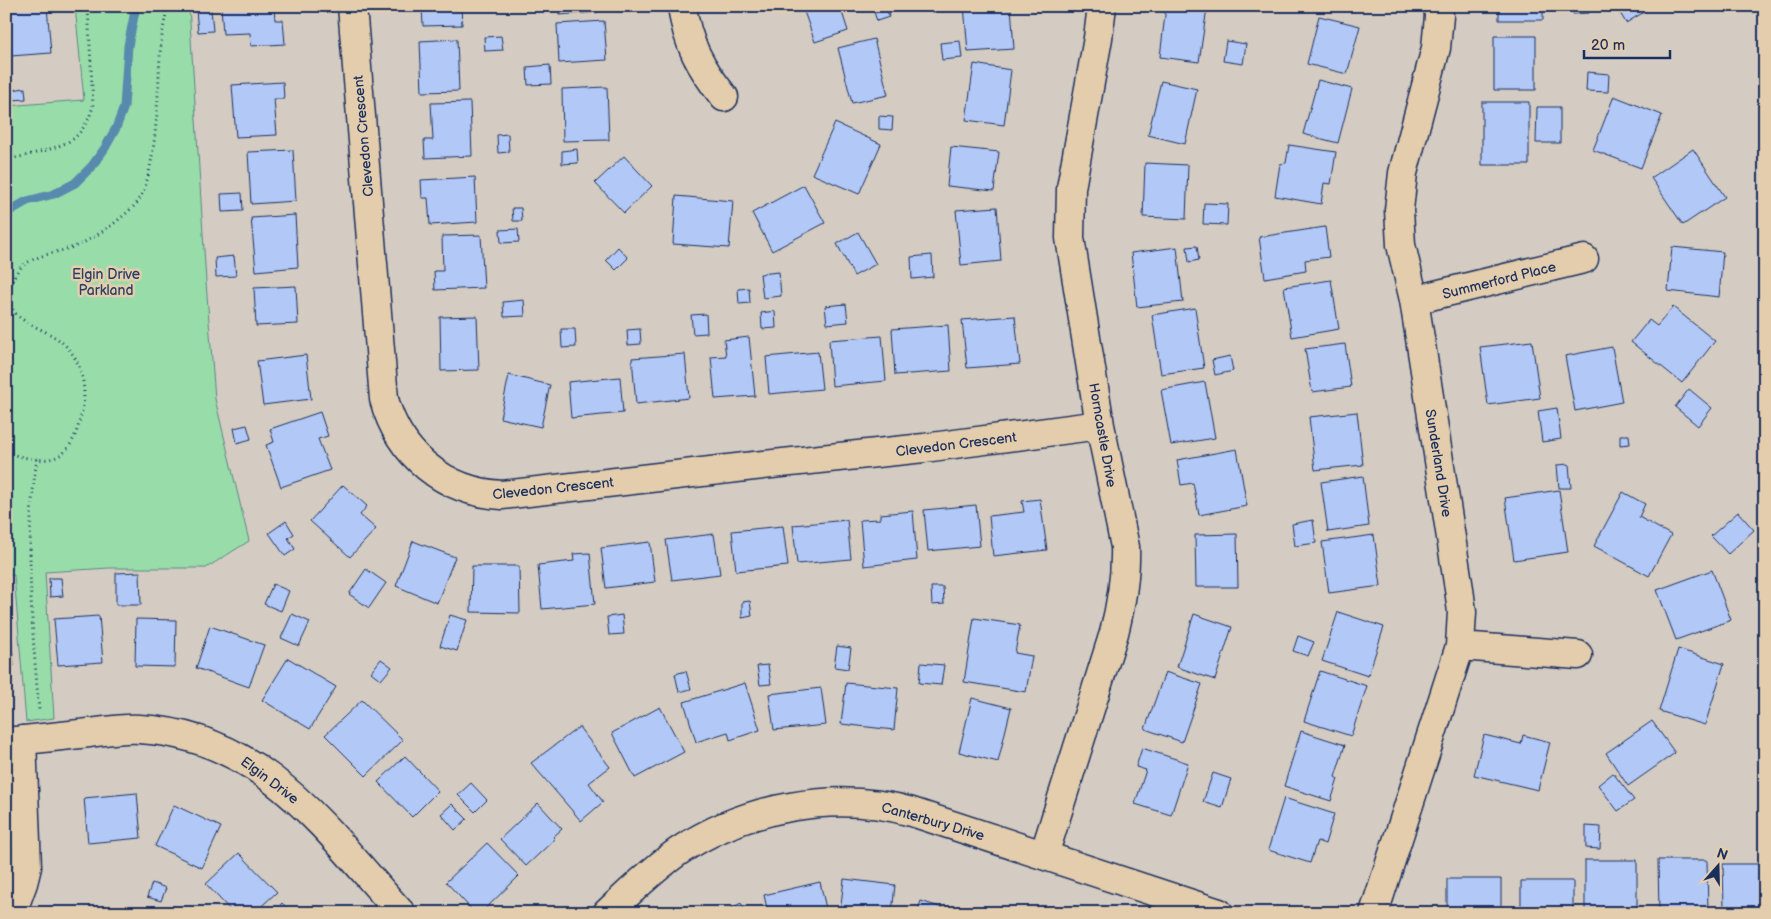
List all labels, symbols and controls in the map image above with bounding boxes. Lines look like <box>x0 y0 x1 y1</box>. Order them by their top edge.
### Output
scale bar <box>1584 28 1670 60</box>
text: 20 m <box>1591 36 1625 55</box>
street label: Clevedon Crescent <box>350 74 377 197</box>
street label: Summerford Place <box>1440 258 1558 303</box>
park label: Elgin Drive Parkland <box>72 266 140 299</box>
street label: Horncastle Drive <box>1085 382 1120 489</box>
street label: Sunderland Drive <box>1422 408 1455 518</box>
street label: Clevedon Crescent <box>895 429 1018 460</box>
street label: Clevedon Crescent <box>492 474 615 503</box>
street label: Elgin Drive <box>237 753 302 808</box>
street label: Canterbury Drive <box>879 799 986 844</box>
north arrow <box>1694 842 1744 892</box>
text: N <box>1714 844 1730 864</box>

